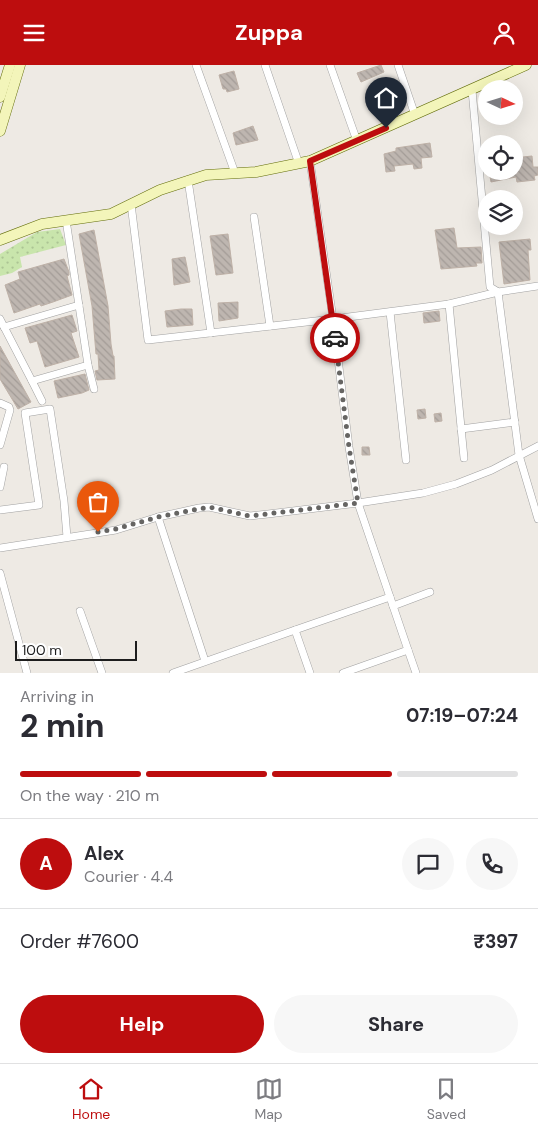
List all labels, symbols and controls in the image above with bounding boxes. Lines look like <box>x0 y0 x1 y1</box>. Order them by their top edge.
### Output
text: Zuppa <box>235 18 303 47</box>
icon: menu <box>20 19 48 47</box>
icon: person <box>490 19 518 47</box>
pin <box>365 77 407 128</box>
north arrow <box>478 80 522 125</box>
map controls <box>478 80 523 235</box>
icon: home <box>372 84 400 112</box>
button: locate <box>478 135 523 180</box>
button: layers <box>478 190 523 235</box>
courier <box>310 313 360 363</box>
icon: car <box>321 324 349 352</box>
pin <box>77 481 119 532</box>
icon: bag <box>84 488 112 516</box>
scale bar <box>15 638 138 661</box>
text: 100 m <box>22 641 62 659</box>
text: Arriving in <box>20 686 94 707</box>
text: 07:19–07:24 <box>406 703 518 728</box>
text: 2 min <box>20 705 105 747</box>
text: On the way · 210 m <box>20 785 159 806</box>
button: chat <box>402 838 454 890</box>
button: phone <box>466 838 518 890</box>
text: Alex <box>84 841 124 866</box>
text: A <box>39 851 53 876</box>
text: Courier · 4.4 <box>84 866 173 887</box>
text: Order #7600 <box>20 929 139 954</box>
text: ₹397 <box>473 929 518 954</box>
button: Help <box>20 995 264 1053</box>
button: Share <box>274 995 518 1053</box>
tab: Home <box>72 1075 110 1123</box>
tab: Map <box>254 1075 283 1123</box>
tab: Saved <box>427 1075 466 1123</box>

